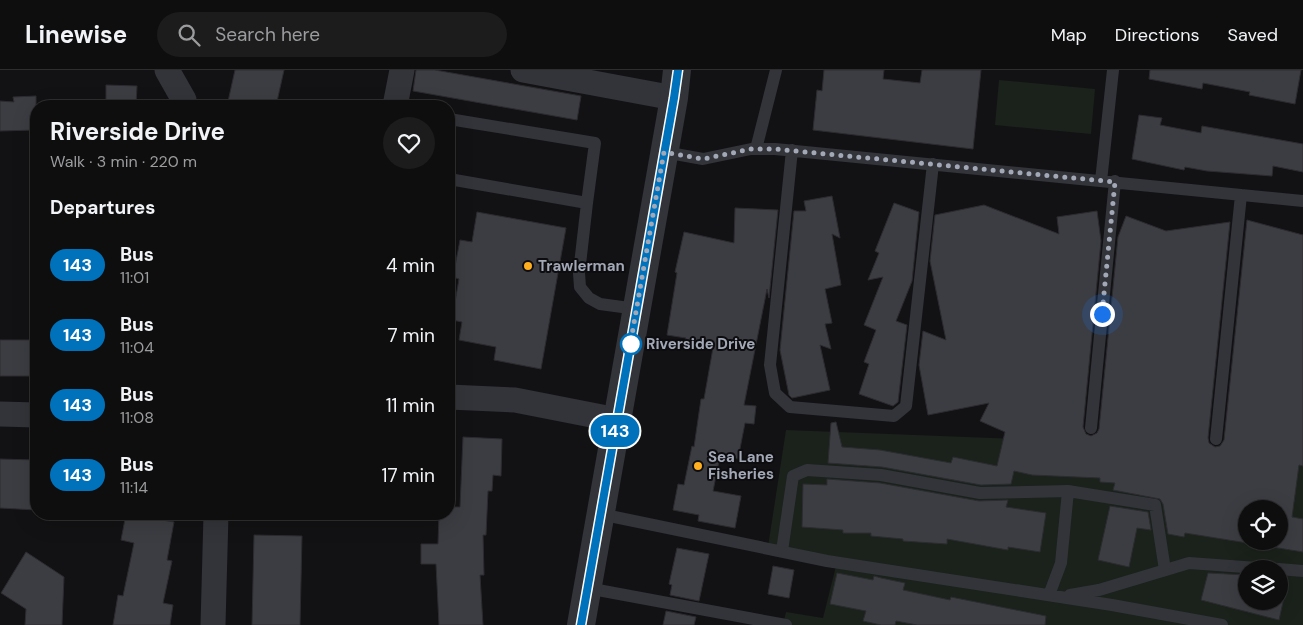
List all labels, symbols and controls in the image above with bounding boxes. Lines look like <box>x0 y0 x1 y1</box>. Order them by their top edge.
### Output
search box <box>157 12 507 57</box>
text: Linewise <box>25 19 127 50</box>
icon: search <box>175 21 203 49</box>
text: Search here <box>215 22 320 47</box>
text: Map <box>1051 23 1087 47</box>
text: Directions <box>1115 23 1200 47</box>
text: Saved <box>1228 23 1278 47</box>
text: Riverside Drive <box>50 116 225 147</box>
button: heart <box>383 117 435 169</box>
text: Walk · 3 min · 220 m <box>50 151 197 172</box>
text: Departures <box>50 195 155 220</box>
text: Bus <box>120 242 154 267</box>
text: 143 <box>63 253 92 277</box>
text: 4 min <box>386 253 435 278</box>
place label: Trawlerman <box>538 256 625 276</box>
marker: Trawlerman <box>522 260 534 272</box>
text: 11:01 <box>120 267 149 288</box>
your location <box>1090 302 1115 327</box>
text: Bus <box>120 312 154 337</box>
text: 143 <box>63 323 92 347</box>
text: 7 min <box>387 323 435 348</box>
marker: Riverside Drive <box>620 333 642 355</box>
place label: Riverside Drive <box>646 334 755 354</box>
text: 11:04 <box>120 337 154 358</box>
text: Bus <box>120 382 154 407</box>
text: 143 <box>63 393 92 417</box>
text: 11 min <box>386 393 435 418</box>
text: 11:08 <box>120 407 154 428</box>
line badge: 143 <box>586 415 644 447</box>
text: 143 <box>600 419 630 443</box>
place label: Sea Lane Fisheries <box>708 447 774 484</box>
text: Bus <box>120 452 154 477</box>
marker: Sea Lane Fisheries <box>692 460 704 472</box>
text: 143 <box>63 463 92 487</box>
text: 17 min <box>381 463 435 488</box>
text: 11:14 <box>120 477 148 498</box>
map controls <box>1238 500 1288 610</box>
button: locate <box>1238 500 1288 550</box>
button: layers <box>1238 560 1288 610</box>

